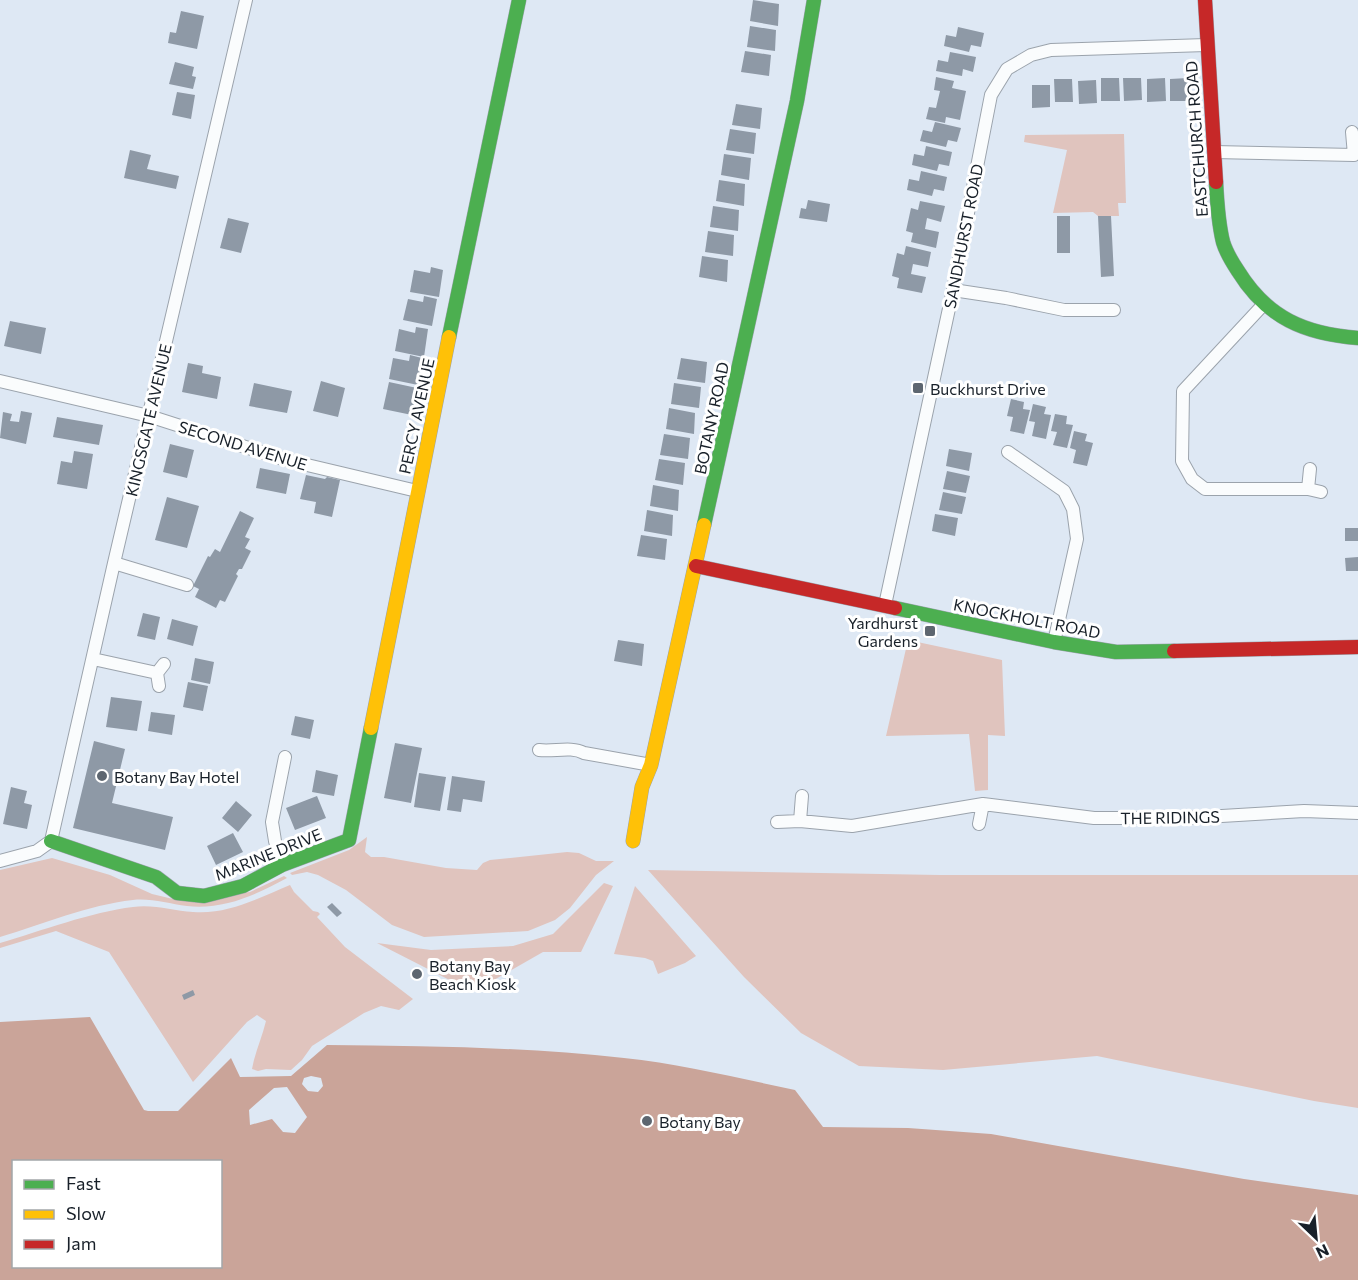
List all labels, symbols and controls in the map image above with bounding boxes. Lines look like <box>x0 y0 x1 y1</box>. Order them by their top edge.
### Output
street label: EASTCHURCH ROAD <box>1181 60 1211 218</box>
street label: SANDHURST ROAD <box>940 162 986 310</box>
street label: KINGSGATE AVENUE <box>121 342 175 498</box>
street label: PERCY AVENUE <box>394 356 438 476</box>
street label: BOTANY ROAD <box>690 360 732 476</box>
place label: Buckhurst Drive <box>930 379 1046 398</box>
marker: Buckhurst Drive <box>911 381 925 395</box>
street label: SECOND AVENUE <box>176 416 310 474</box>
street label: KNOCKHOLT ROAD <box>952 594 1102 642</box>
place label: Yardhurst Gardens <box>847 613 918 650</box>
marker: Yardhurst Gardens <box>923 624 937 638</box>
place label: Botany Bay Hotel <box>114 767 239 786</box>
marker: Botany Bay Hotel <box>95 769 109 783</box>
street label: THE RIDINGS <box>1120 807 1220 827</box>
street label: MARINE DRIVE <box>212 824 324 884</box>
place label: Botany Bay Beach Kiosk <box>429 956 517 993</box>
marker: Botany Bay Beach Kiosk <box>410 967 424 981</box>
place label: Botany Bay <box>659 1112 741 1131</box>
marker: Botany Bay <box>640 1114 654 1128</box>
legend <box>12 1160 222 1268</box>
text: Fast <box>66 1172 101 1194</box>
text: Slow <box>66 1202 106 1224</box>
north arrow <box>1286 1208 1346 1268</box>
text: Jam <box>66 1232 96 1254</box>
text: N <box>1313 1241 1332 1263</box>

